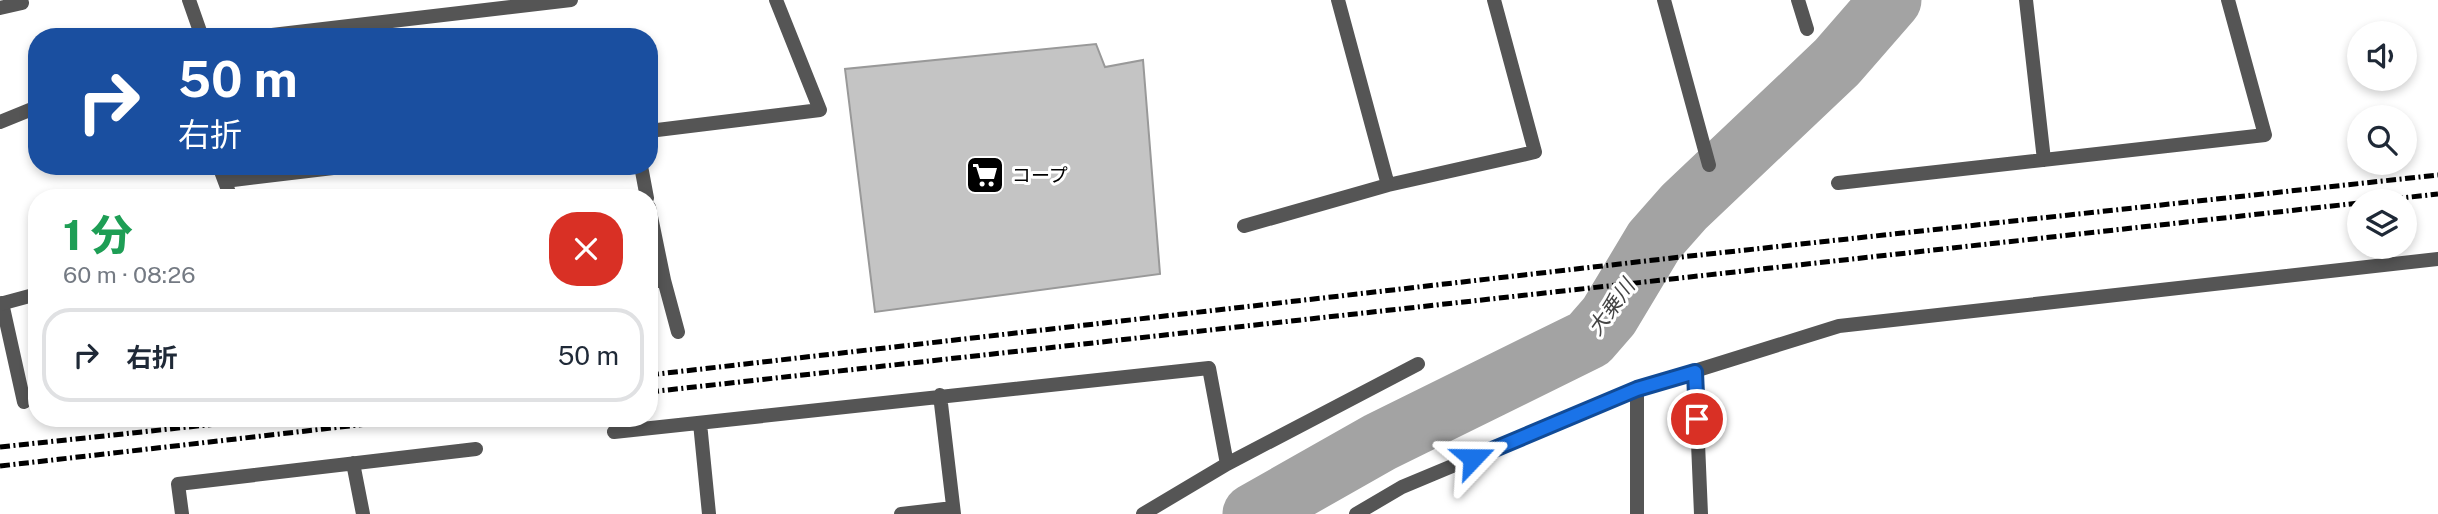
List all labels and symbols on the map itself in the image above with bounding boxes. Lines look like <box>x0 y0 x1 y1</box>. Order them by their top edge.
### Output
supermarket icon: コープ <box>964 154 1006 196</box>
place label: コープ <box>1012 164 1068 186</box>
water label: 大乗川 <box>1582 273 1641 340</box>
pin <box>1667 389 1727 449</box>
position arrow <box>1436 421 1510 495</box>

